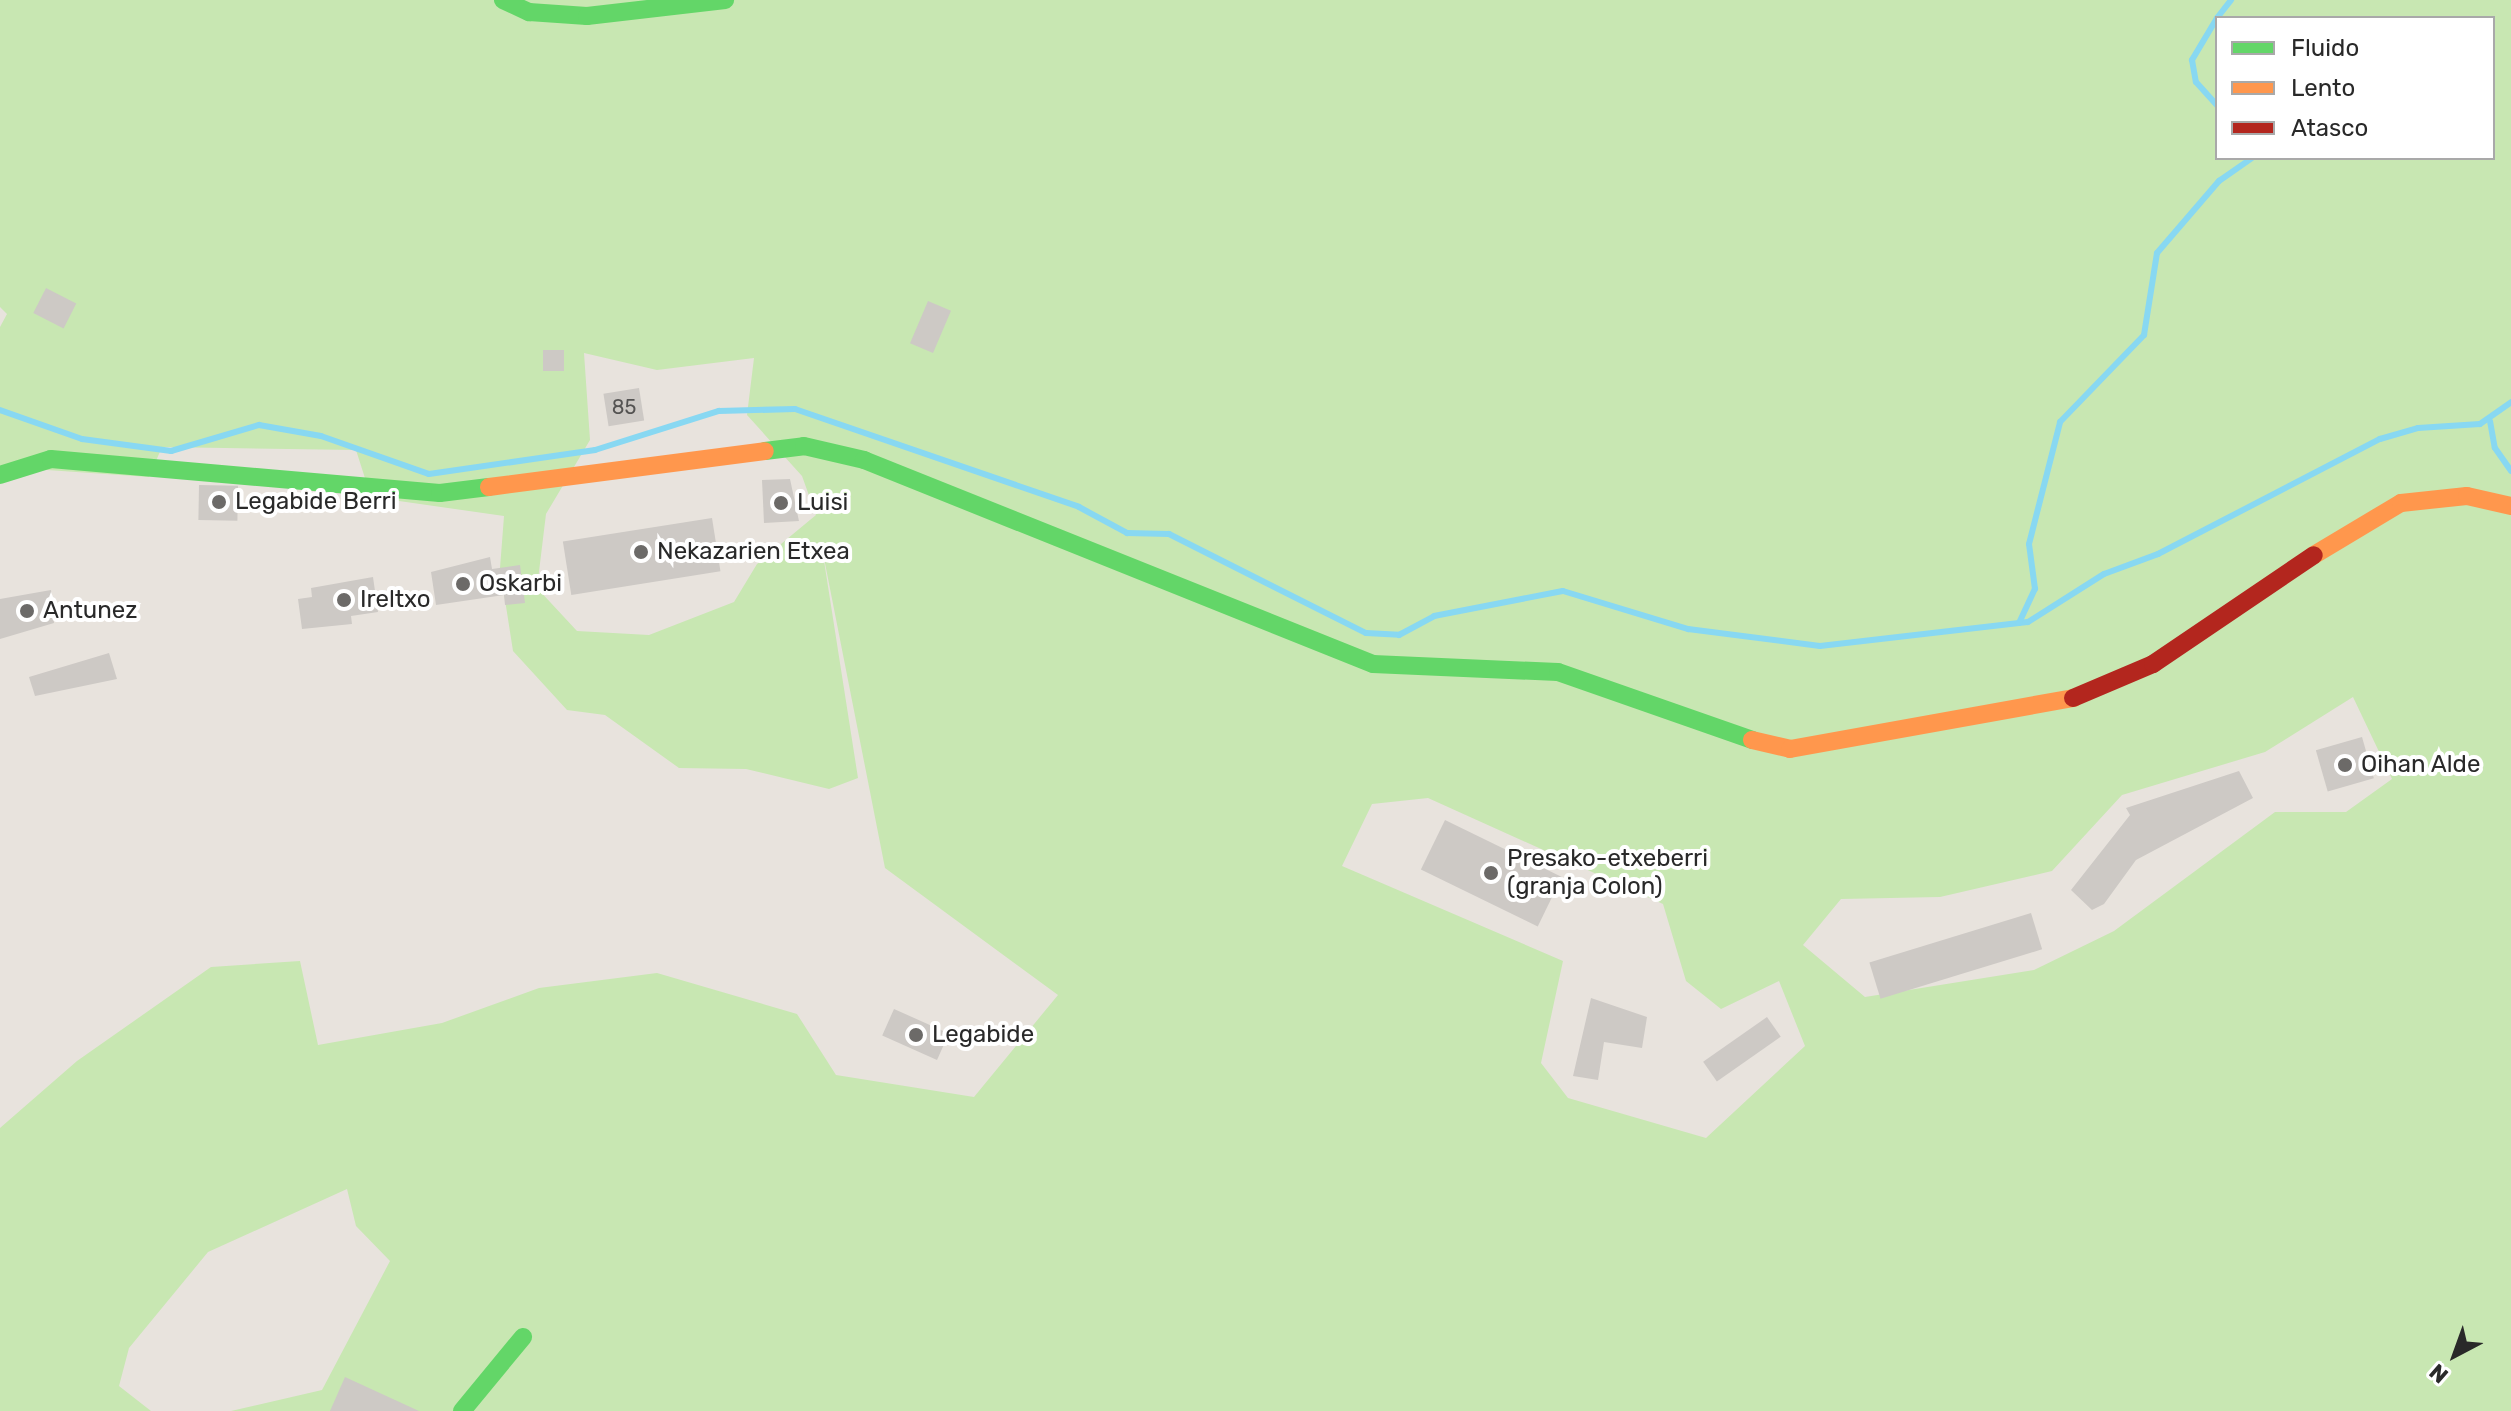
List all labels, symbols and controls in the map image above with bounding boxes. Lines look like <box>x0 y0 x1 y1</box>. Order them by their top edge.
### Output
legend <box>2215 16 2495 160</box>
text: Fluido <box>2291 34 2359 62</box>
text: Lento <box>2291 74 2355 102</box>
text: Atasco <box>2291 114 2368 142</box>
house number: 85 <box>612 395 636 419</box>
place label: Legabide Berri <box>235 488 396 516</box>
place label: Luisi <box>797 489 848 517</box>
marker: Legabide Berri <box>210 493 228 511</box>
marker: Luisi <box>772 494 790 512</box>
place label: Nekazarien Etxea <box>657 538 850 566</box>
marker: Nekazarien Etxea <box>632 543 650 561</box>
place label: Oskarbi <box>479 570 562 598</box>
marker: Oskarbi <box>454 575 472 593</box>
place label: Ireltxo <box>360 586 430 614</box>
marker: Ireltxo <box>335 591 353 609</box>
place label: Antunez <box>43 597 137 625</box>
marker: Antunez <box>18 602 36 620</box>
place label: Oihan Alde <box>2361 751 2481 779</box>
marker: Oihan Alde <box>2336 756 2354 774</box>
place label: Presako-etxeberri (granja Colon) <box>1507 845 1708 901</box>
marker: Presako-etxeberri (granja Colon) <box>1482 864 1500 882</box>
place label: Legabide <box>932 1021 1034 1049</box>
marker: Legabide <box>907 1026 925 1044</box>
north arrow <box>2415 1315 2495 1395</box>
text: N <box>2424 1358 2454 1389</box>

